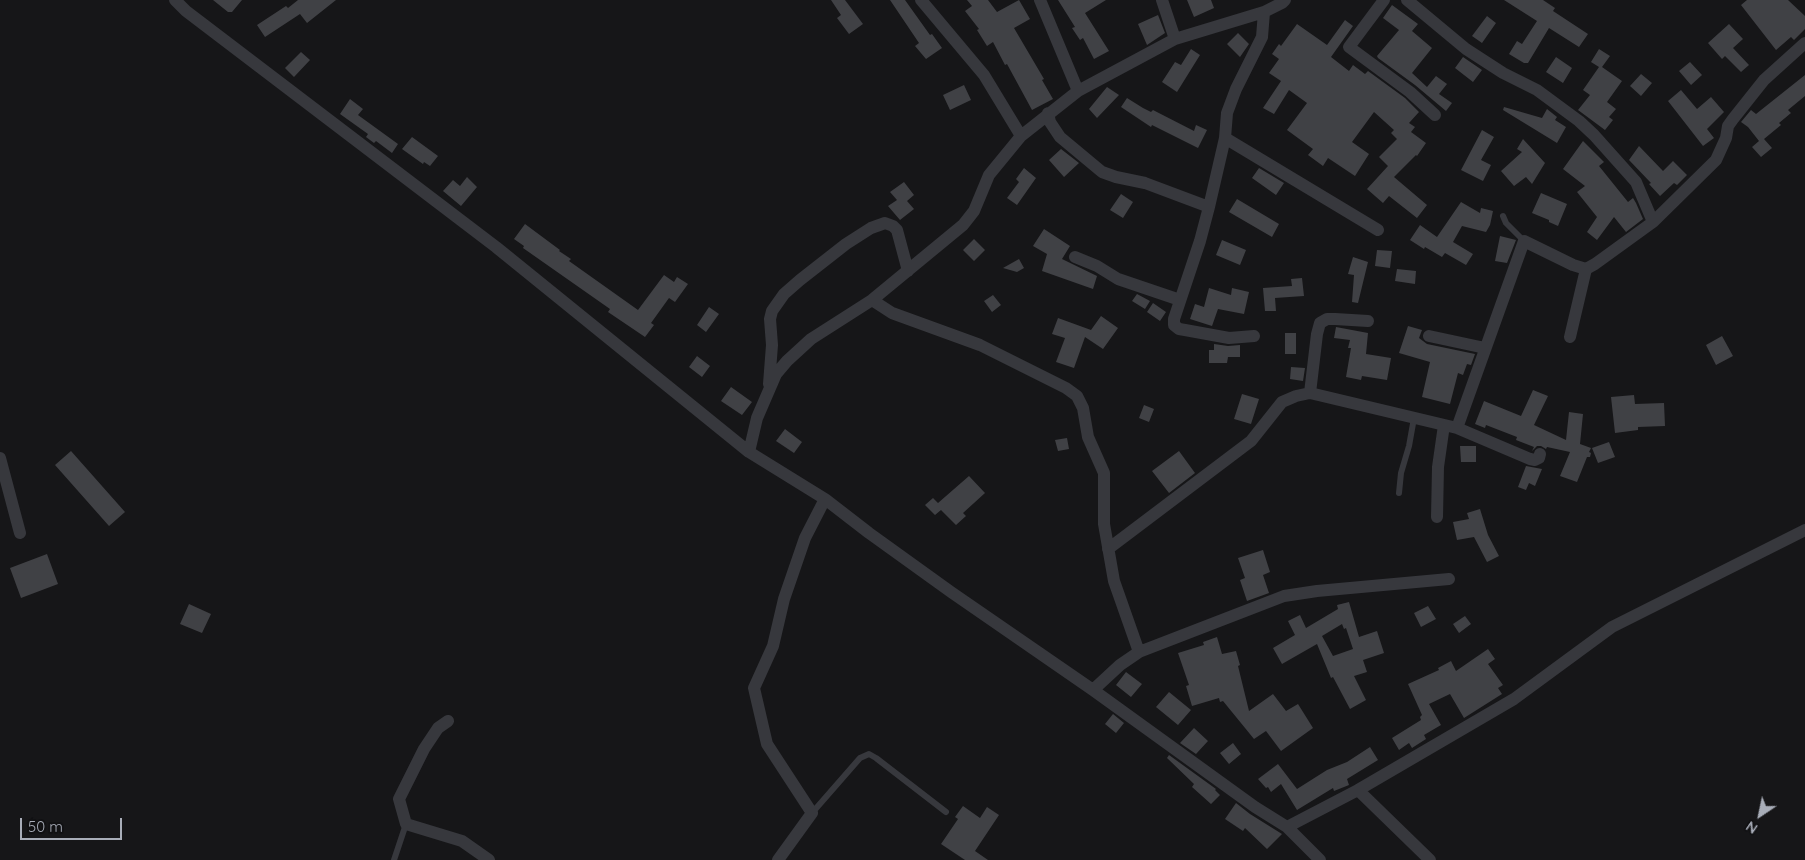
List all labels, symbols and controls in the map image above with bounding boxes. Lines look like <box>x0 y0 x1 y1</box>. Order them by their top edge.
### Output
north arrow <box>1735 790 1785 840</box>
scale bar <box>22 808 125 840</box>
text: 50 m <box>28 817 63 836</box>
text: N <box>1742 817 1761 838</box>

